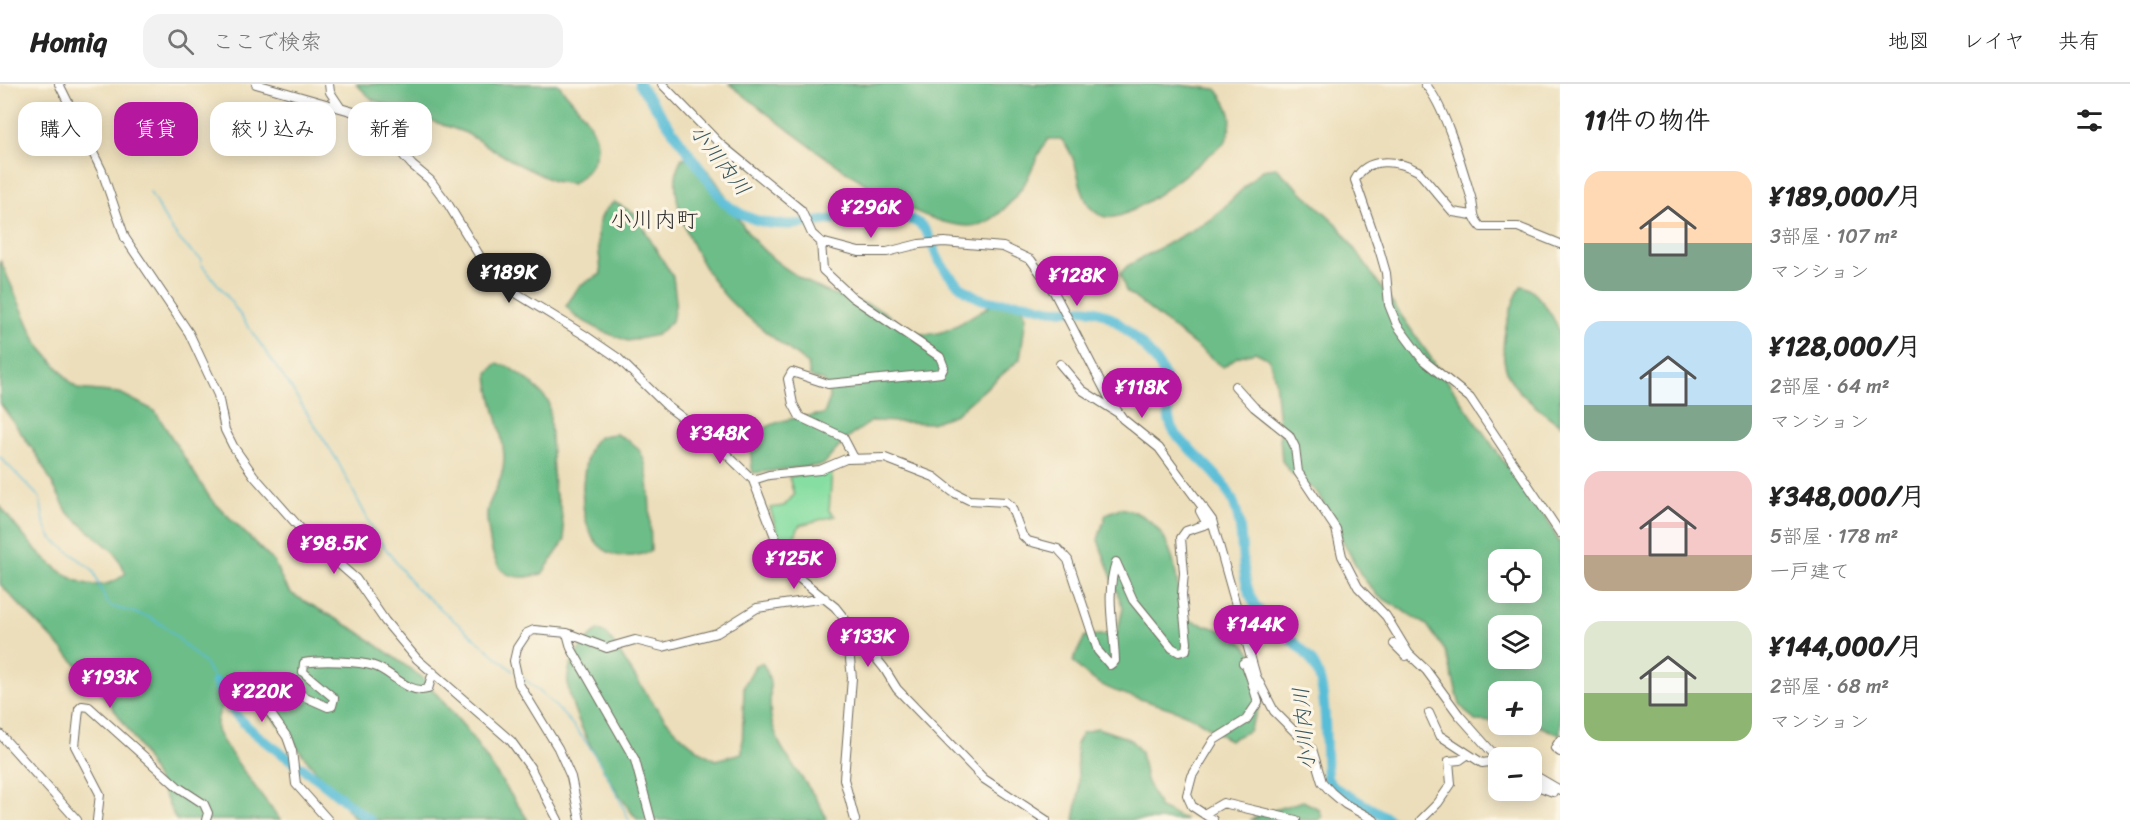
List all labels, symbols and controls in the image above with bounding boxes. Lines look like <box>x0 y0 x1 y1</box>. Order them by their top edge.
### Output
search box <box>143 14 563 68</box>
text: Homiq <box>30 17 107 66</box>
text: ここで検索 <box>212 22 322 61</box>
text: 地図 <box>1888 22 1930 60</box>
text: レイヤ <box>1963 22 2025 60</box>
text: 共有 <box>2058 22 2100 60</box>
icon: search <box>164 25 197 58</box>
text: 11件の物件 <box>1584 97 1710 143</box>
chip: 購入 <box>18 102 102 156</box>
chip: 賃貸 <box>114 102 198 156</box>
chip: 絞り込み <box>210 102 336 156</box>
chip: 新着 <box>348 102 432 156</box>
icon: filters <box>2073 104 2106 137</box>
water label: 小川内川 <box>679 115 761 205</box>
text: ¥189,000/月 <box>1770 173 1922 219</box>
pin: ¥296K <box>829 188 913 239</box>
text: ¥296K <box>842 190 900 225</box>
icon: home <box>1632 195 1704 267</box>
district label: 小川内町 <box>610 200 698 239</box>
text: 3部屋 · 107 m² <box>1770 219 1898 254</box>
pin: ¥189K <box>467 253 551 304</box>
text: マンション <box>1770 254 1869 289</box>
text: ¥189K <box>481 255 537 290</box>
pin: ¥128K <box>1035 256 1119 307</box>
text: ¥128K <box>1049 258 1105 293</box>
text: ¥128,000/月 <box>1770 323 1921 369</box>
icon: home <box>1632 345 1704 417</box>
pin: ¥118K <box>1100 368 1184 419</box>
text: 2部屋 · 64 m² <box>1770 369 1890 404</box>
text: ¥118K <box>1116 370 1168 405</box>
text: マンション <box>1770 404 1869 439</box>
pin: ¥348K <box>678 414 762 465</box>
text: ¥348K <box>691 416 749 451</box>
text: ¥348,000/月 <box>1770 473 1926 519</box>
icon: home <box>1632 495 1704 567</box>
text: 5部屋 · 178 m² <box>1770 519 1898 554</box>
pin: ¥98.5K <box>285 524 383 575</box>
text: ¥98.5K <box>301 526 367 561</box>
pin: ¥125K <box>752 539 836 590</box>
text: ¥125K <box>766 541 822 576</box>
map controls <box>1488 549 1542 801</box>
button: locate <box>1488 549 1542 603</box>
text: 一戸建て <box>1770 554 1850 589</box>
pin: ¥144K <box>1214 605 1298 656</box>
text: ¥144K <box>1228 607 1284 642</box>
button: layers <box>1488 615 1542 669</box>
pin: ¥133K <box>826 617 910 668</box>
text: ¥133K <box>841 619 895 654</box>
text: ¥144,000/月 <box>1770 623 1923 669</box>
icon: home <box>1632 645 1704 717</box>
pin: ¥193K <box>68 658 152 709</box>
text: ¥193K <box>82 660 138 695</box>
text: 2部屋 · 68 m² <box>1770 669 1889 704</box>
pin: ¥220K <box>220 672 304 723</box>
text: ¥220K <box>233 674 291 709</box>
button: + <box>1488 681 1542 735</box>
water label: 小川内川 <box>1281 686 1327 772</box>
text: マンション <box>1770 704 1869 739</box>
button: − <box>1488 747 1542 801</box>

